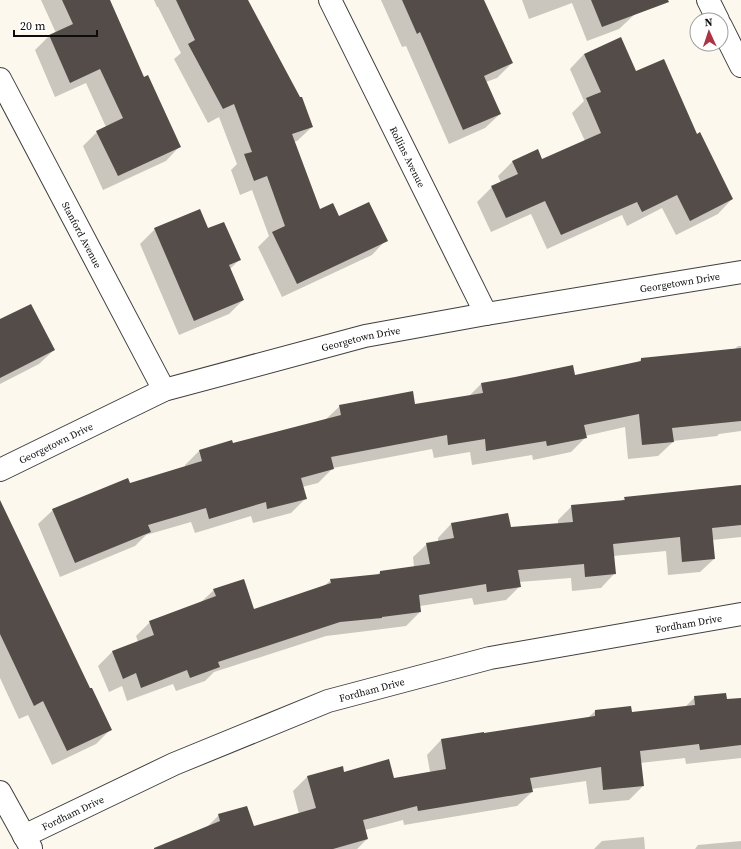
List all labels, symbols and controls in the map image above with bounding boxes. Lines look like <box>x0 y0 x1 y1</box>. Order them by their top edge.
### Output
scale bar <box>14 12 97 38</box>
north arrow <box>689 12 729 52</box>
text: N <box>704 15 713 30</box>
text: 20 m <box>20 18 46 34</box>
street label: Rollins Avenue <box>387 124 428 190</box>
street label: Stanford Avenue <box>59 199 105 270</box>
street label: Georgetown Drive <box>639 270 721 296</box>
street label: Georgetown Drive <box>320 324 401 354</box>
street label: Georgetown Drive <box>17 420 95 467</box>
street label: Fordham Drive <box>654 611 723 636</box>
street label: Fordham Drive <box>338 675 406 705</box>
street label: Fordham Drive <box>40 793 106 834</box>

